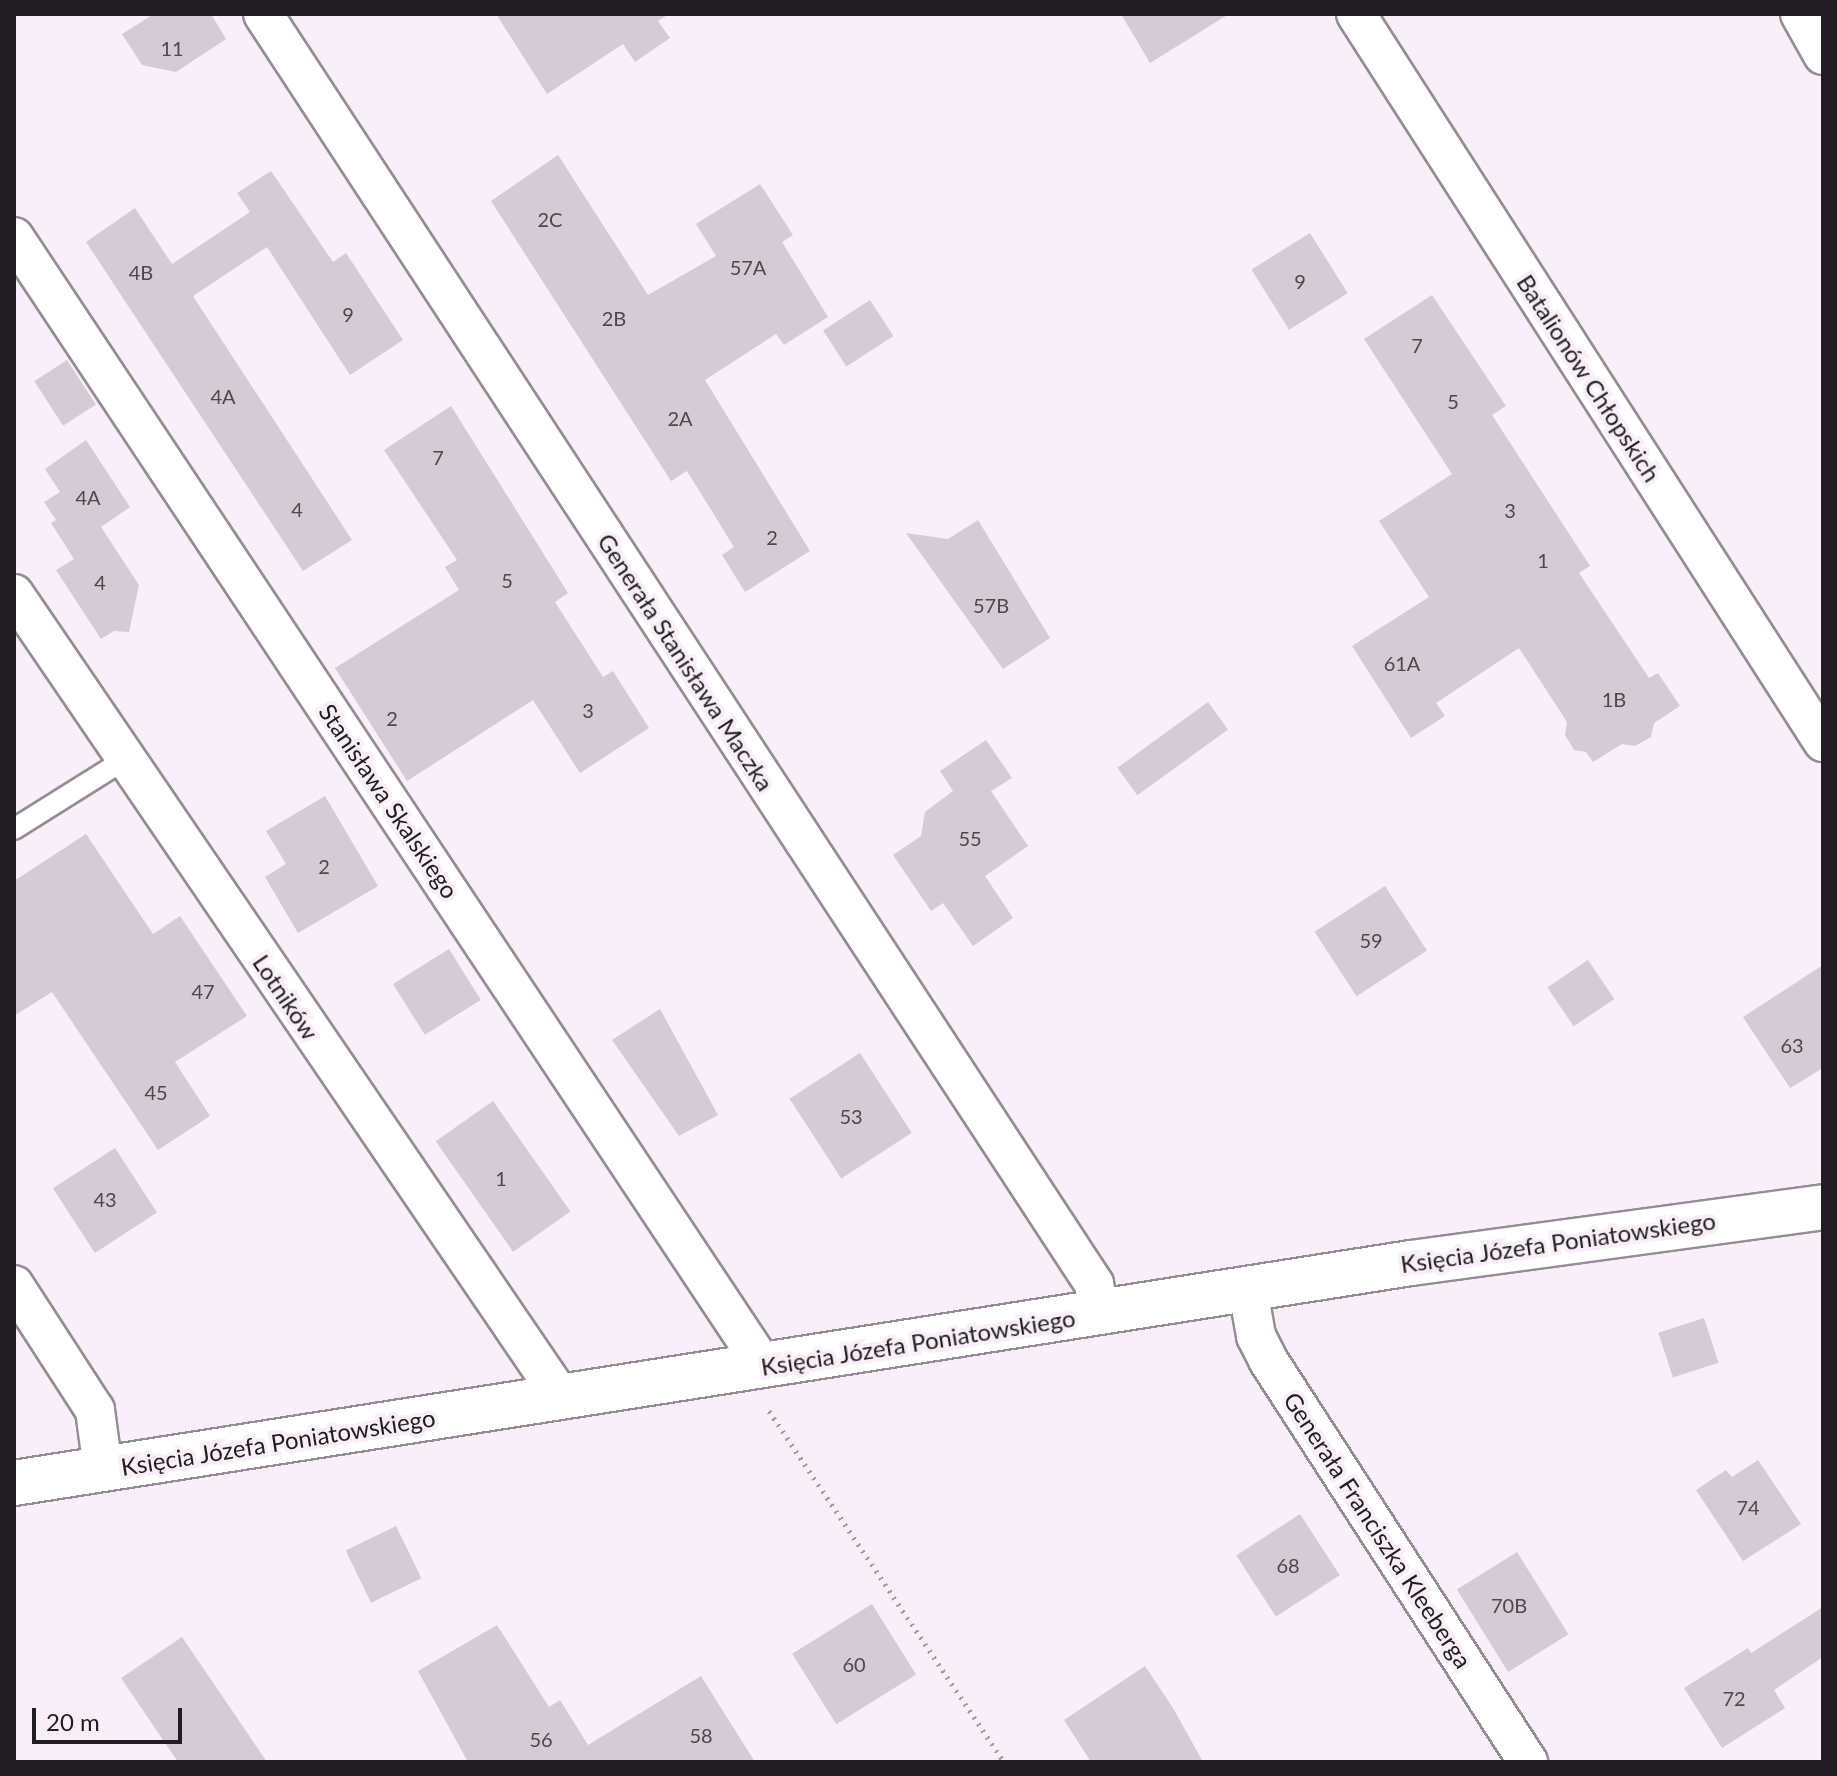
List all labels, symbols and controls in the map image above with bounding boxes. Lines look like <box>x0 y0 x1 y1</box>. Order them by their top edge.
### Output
house number: 11 <box>160 36 184 60</box>
house number: 2C <box>538 207 562 231</box>
house number: 57A <box>730 255 766 279</box>
house number: 4B <box>129 260 153 284</box>
house number: 9 <box>1294 269 1306 293</box>
street label: Batalionów Chłopskich <box>1511 269 1667 487</box>
house number: 9 <box>342 302 354 326</box>
house number: 2B <box>602 306 626 330</box>
house number: 7 <box>1411 333 1423 357</box>
house number: 4A <box>210 384 236 408</box>
house number: 5 <box>1447 389 1459 413</box>
house number: 2A <box>667 406 693 430</box>
house number: 7 <box>432 445 444 469</box>
house number: 4A <box>75 485 101 509</box>
house number: 4 <box>291 497 303 521</box>
house number: 3 <box>1504 498 1516 522</box>
house number: 2 <box>766 525 778 549</box>
street label: Generała Stanisława Maczka <box>592 528 780 796</box>
house number: 1 <box>1537 548 1549 572</box>
house number: 5 <box>501 568 513 592</box>
house number: 4 <box>94 570 106 594</box>
house number: 57B <box>973 593 1009 617</box>
house number: 61A <box>1384 651 1420 675</box>
house number: 1B <box>1602 687 1626 711</box>
street label: Stanisława Skalskiego <box>313 698 465 904</box>
house number: 3 <box>582 698 594 722</box>
house number: 2 <box>386 706 398 730</box>
house number: 55 <box>958 826 982 850</box>
house number: 2 <box>318 854 330 878</box>
house number: 59 <box>1359 928 1383 952</box>
street label: Lotników <box>247 949 325 1045</box>
house number: 47 <box>191 979 215 1003</box>
house number: 63 <box>1780 1033 1804 1057</box>
house number: 45 <box>144 1080 168 1104</box>
house number: 53 <box>839 1104 863 1128</box>
house number: 1 <box>495 1166 507 1190</box>
house number: 43 <box>93 1187 117 1211</box>
street label: Księcia Józefa Poniatowskiego <box>1398 1206 1718 1278</box>
street label: Księcia Józefa Poniatowskiego <box>758 1303 1078 1381</box>
street label: Generała Franciszka Kleeberga <box>1278 1387 1478 1673</box>
street label: Księcia Józefa Poniatowskiego <box>118 1403 438 1481</box>
house number: 74 <box>1736 1495 1760 1519</box>
house number: 68 <box>1276 1553 1300 1577</box>
house number: 70B <box>1491 1593 1527 1617</box>
house number: 60 <box>842 1652 866 1676</box>
house number: 72 <box>1722 1686 1746 1710</box>
scale bar <box>36 1692 186 1742</box>
text: 20 m <box>46 1707 100 1736</box>
house number: 58 <box>689 1723 713 1747</box>
house number: 56 <box>529 1727 553 1751</box>

